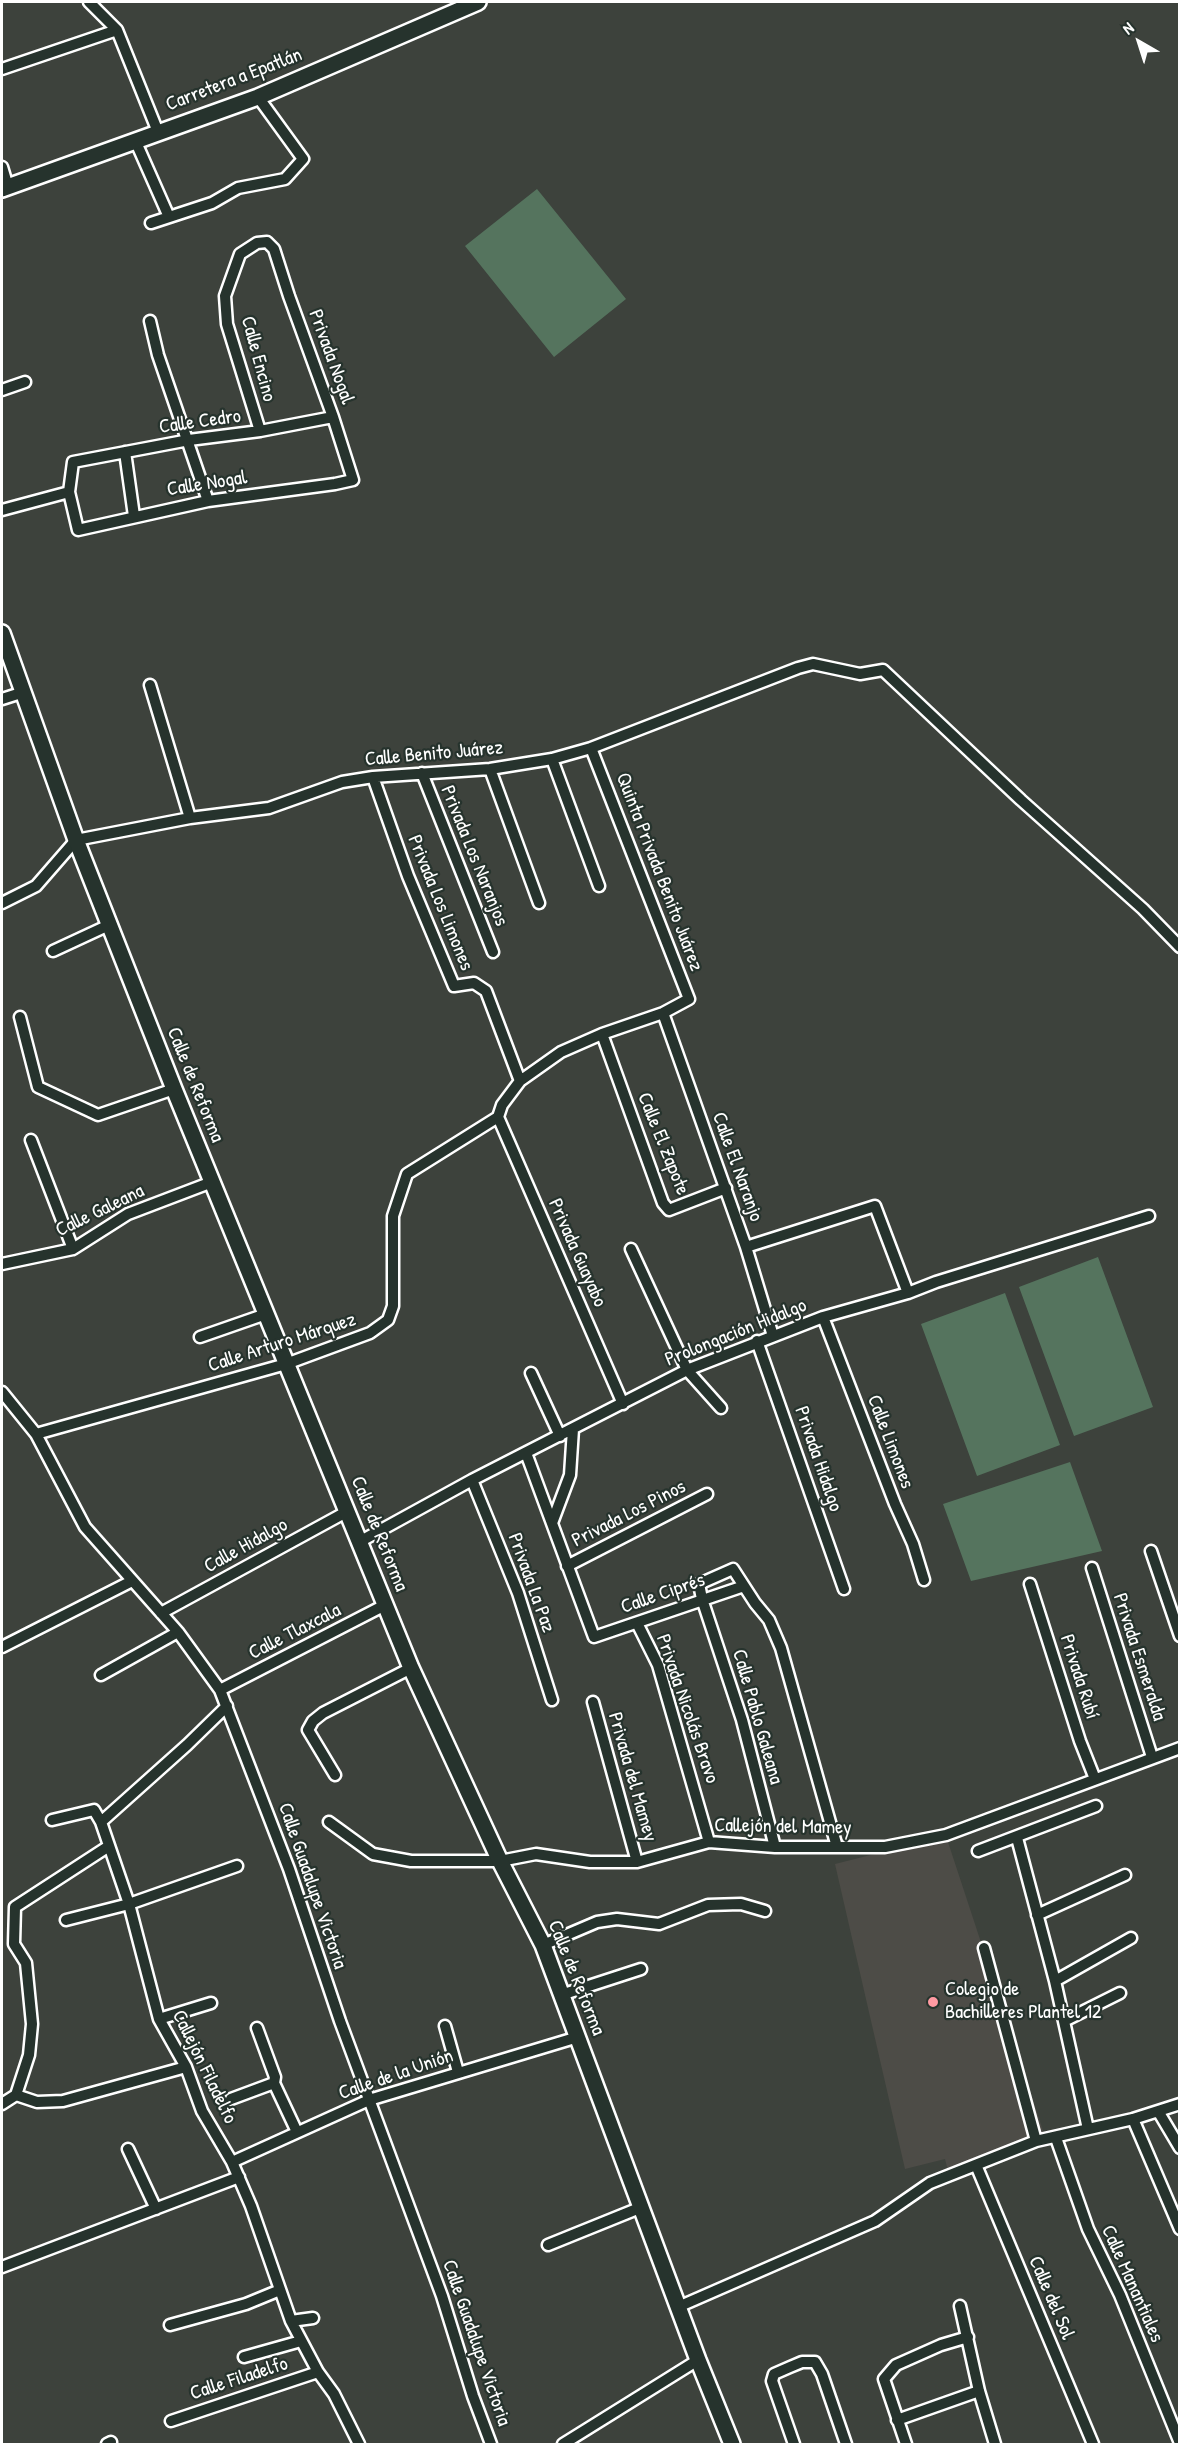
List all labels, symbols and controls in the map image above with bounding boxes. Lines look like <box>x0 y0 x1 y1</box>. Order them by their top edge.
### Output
north arrow <box>1109 12 1169 72</box>
text: N <box>1117 17 1138 39</box>
street label: Carretera a Epatlán <box>163 43 305 117</box>
street label: Privada Nogal <box>303 307 359 407</box>
street label: Calle Encino <box>235 314 281 404</box>
street label: Calle Cedro <box>158 404 242 440</box>
street label: Calle Nogal <box>165 466 249 502</box>
street label: Calle Benito Juárez <box>364 736 504 772</box>
street label: Quinta Privada Benito Juárez <box>610 769 708 975</box>
street label: Privada Los Naranjos <box>435 782 513 930</box>
street label: Privada Los Limones <box>402 832 478 974</box>
street label: Calle de Reforma <box>161 1024 229 1146</box>
street label: Calle El Zapote <box>632 1089 694 1199</box>
street label: Calle El Naranjo <box>706 1109 768 1225</box>
street label: Calle Galeana <box>52 1179 148 1243</box>
street label: Privada Guayabo <box>542 1195 612 1311</box>
street label: Prolongación Hidalgo <box>662 1294 810 1372</box>
street label: Calle Arturo Márquez <box>205 1308 359 1378</box>
street label: Calle Limones <box>861 1392 919 1492</box>
street label: Privada Hidalgo <box>789 1403 847 1515</box>
street label: Calle de Reforma <box>345 1473 413 1595</box>
street label: Privada Los Pinos <box>568 1475 690 1553</box>
street label: Calle Hidalgo <box>200 1513 292 1579</box>
street label: Privada La Paz <box>502 1530 560 1636</box>
street label: Calle Ciprés <box>618 1568 708 1620</box>
street label: Privada Esmeralda <box>1107 1590 1171 1724</box>
street label: Calle Tlaxcala <box>245 1599 345 1665</box>
street label: Privada Nicolás Bravo <box>650 1631 724 1787</box>
street label: Privada Rubí <box>1054 1632 1104 1722</box>
street label: Calle Pablo Galeana <box>726 1647 788 1787</box>
street label: Privada del Mamey <box>602 1710 662 1844</box>
street label: Calle Guadalupe Victoria <box>272 1800 352 1972</box>
street label: Callejón del Mamey <box>714 1814 852 1840</box>
street label: Calle de Reforma <box>542 1917 610 2039</box>
place label: Colegio de Bachilleres Plantel 12 <box>945 1978 1101 2025</box>
marker: Colegio de Bachilleres Plantel 12 <box>926 1995 940 2009</box>
street label: Callejón Filadelfo <box>166 2006 242 2128</box>
street label: Calle de la Unión <box>335 2044 457 2106</box>
street label: Calle Manantiales <box>1095 2222 1169 2346</box>
street label: Calle del Sol <box>1023 2253 1079 2343</box>
street label: Calle Guadalupe Victoria <box>436 2257 516 2429</box>
street label: Calle Filadelfo <box>187 2352 291 2406</box>

